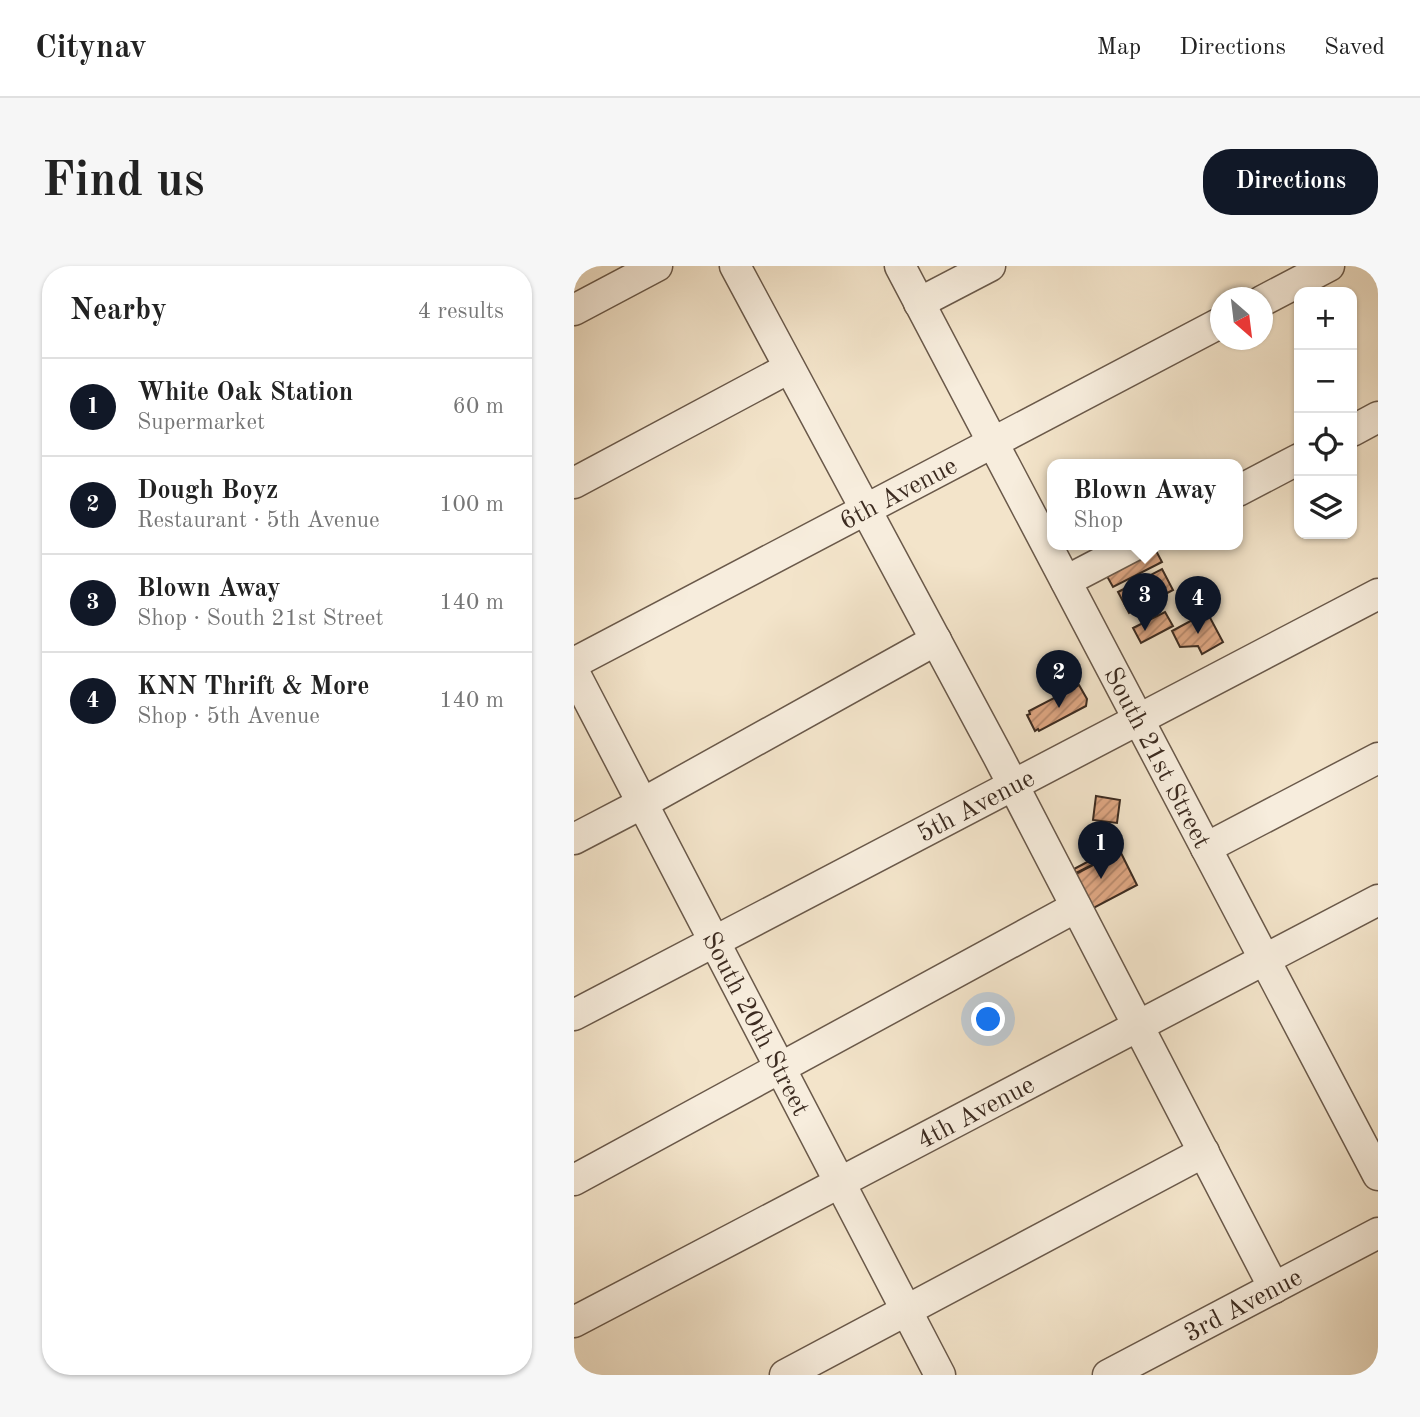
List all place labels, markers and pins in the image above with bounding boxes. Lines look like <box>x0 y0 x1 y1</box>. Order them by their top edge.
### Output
pin: 3 <box>1122 573 1168 631</box>
pin: 4 <box>1175 576 1221 634</box>
pin: 2 <box>1036 650 1082 708</box>
pin: 1 <box>1078 821 1124 879</box>

